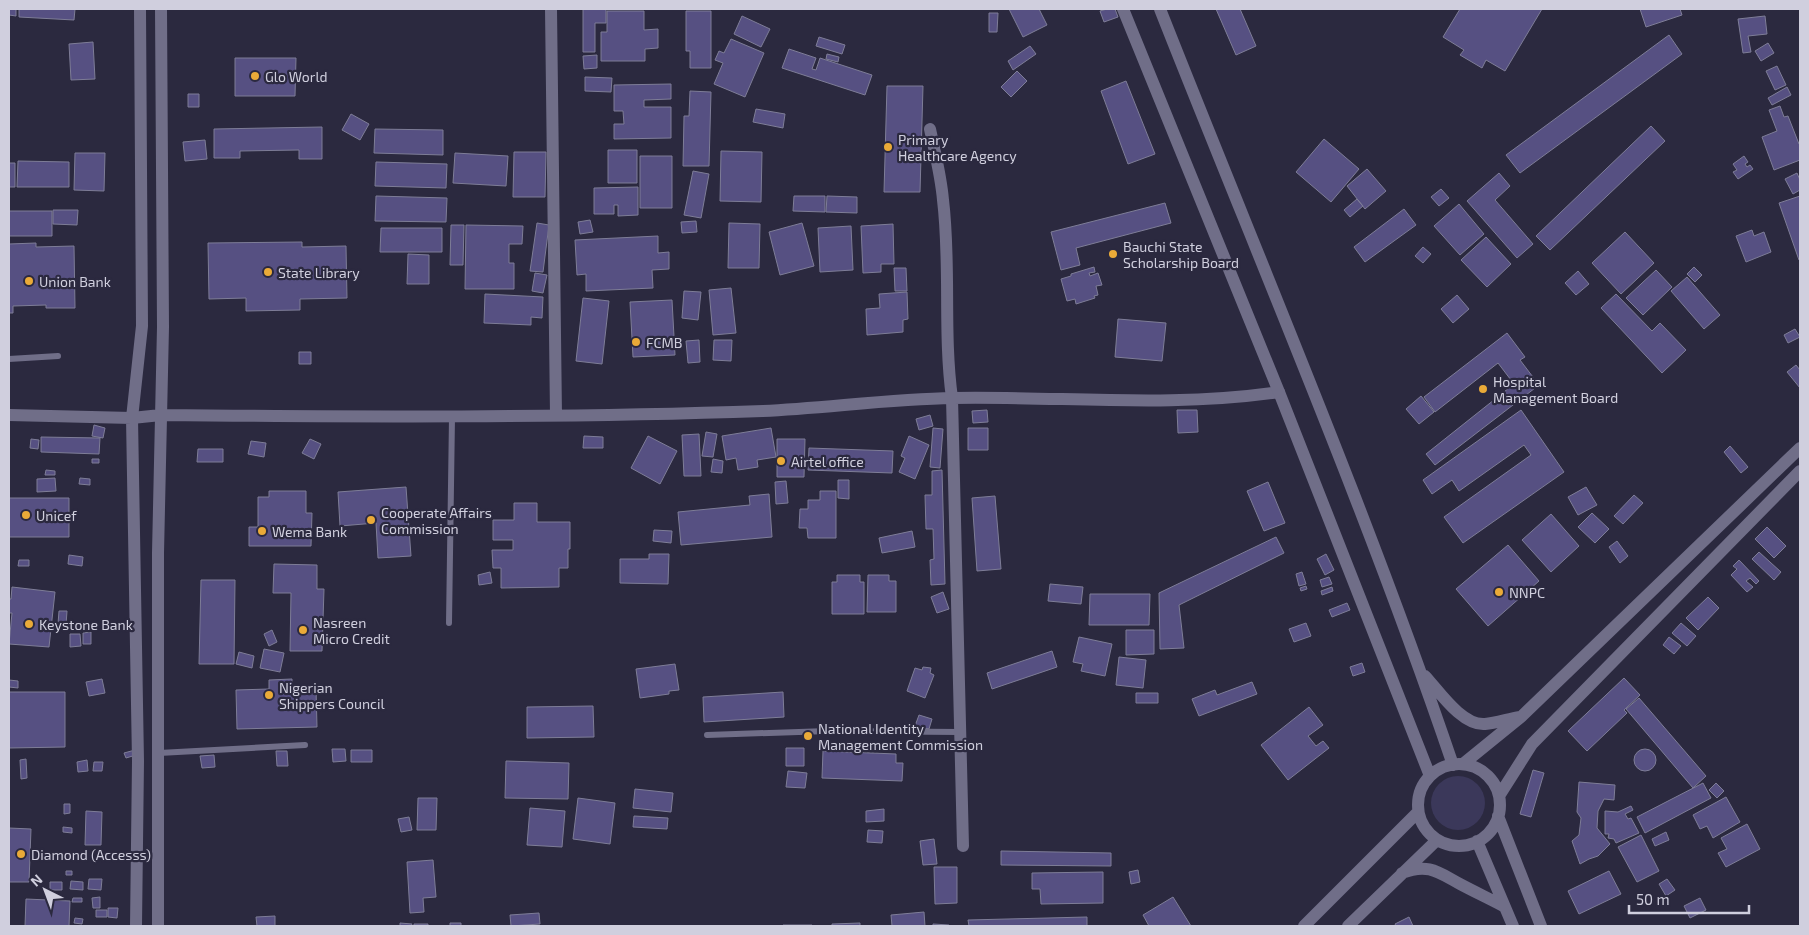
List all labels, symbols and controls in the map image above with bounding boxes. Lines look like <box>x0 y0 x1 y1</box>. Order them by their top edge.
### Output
place label: Glo World <box>265 68 328 85</box>
marker: Glo World <box>249 70 261 82</box>
place label: Primary Healthcare Agency <box>898 131 1017 164</box>
marker: Primary Healthcare Agency <box>882 141 894 153</box>
place label: Bauchi State Scholarship Board <box>1123 238 1239 271</box>
marker: Bauchi State Scholarship Board <box>1107 248 1119 260</box>
place label: State Library <box>278 264 360 281</box>
marker: State Library <box>262 266 274 278</box>
place label: Union Bank <box>39 273 111 290</box>
marker: Union Bank <box>23 275 35 287</box>
place label: FCMB <box>646 334 682 351</box>
marker: FCMB <box>630 336 642 348</box>
place label: Hospital Management Board <box>1493 373 1618 406</box>
marker: Hospital Management Board <box>1477 383 1489 395</box>
place label: Airtel office <box>791 453 864 470</box>
marker: Airtel office <box>775 455 787 467</box>
place label: Cooperate Affairs Commission <box>381 504 492 537</box>
place label: Unicef <box>36 507 77 524</box>
marker: Unicef <box>20 509 32 521</box>
marker: Cooperate Affairs Commission <box>365 514 377 526</box>
place label: Wema Bank <box>272 523 347 540</box>
marker: Wema Bank <box>256 525 268 537</box>
place label: NNPC <box>1509 584 1545 601</box>
marker: NNPC <box>1493 586 1505 598</box>
place label: Nasreen Micro Credit <box>313 614 390 647</box>
place label: Keystone Bank <box>39 616 133 633</box>
marker: Keystone Bank <box>23 618 35 630</box>
marker: Nasreen Micro Credit <box>297 624 309 636</box>
place label: Nigerian Shippers Council <box>279 679 385 712</box>
marker: Nigerian Shippers Council <box>263 689 275 701</box>
place label: National Identity Management Commission <box>818 720 983 753</box>
marker: National Identity Management Commission <box>802 730 814 742</box>
place label: Diamond (Accesss) <box>31 846 151 863</box>
marker: Diamond (Accesss) <box>15 848 27 860</box>
north arrow <box>20 865 70 915</box>
text: N <box>27 870 45 890</box>
scale bar <box>1629 882 1749 914</box>
text: 50 m <box>1636 890 1670 908</box>

